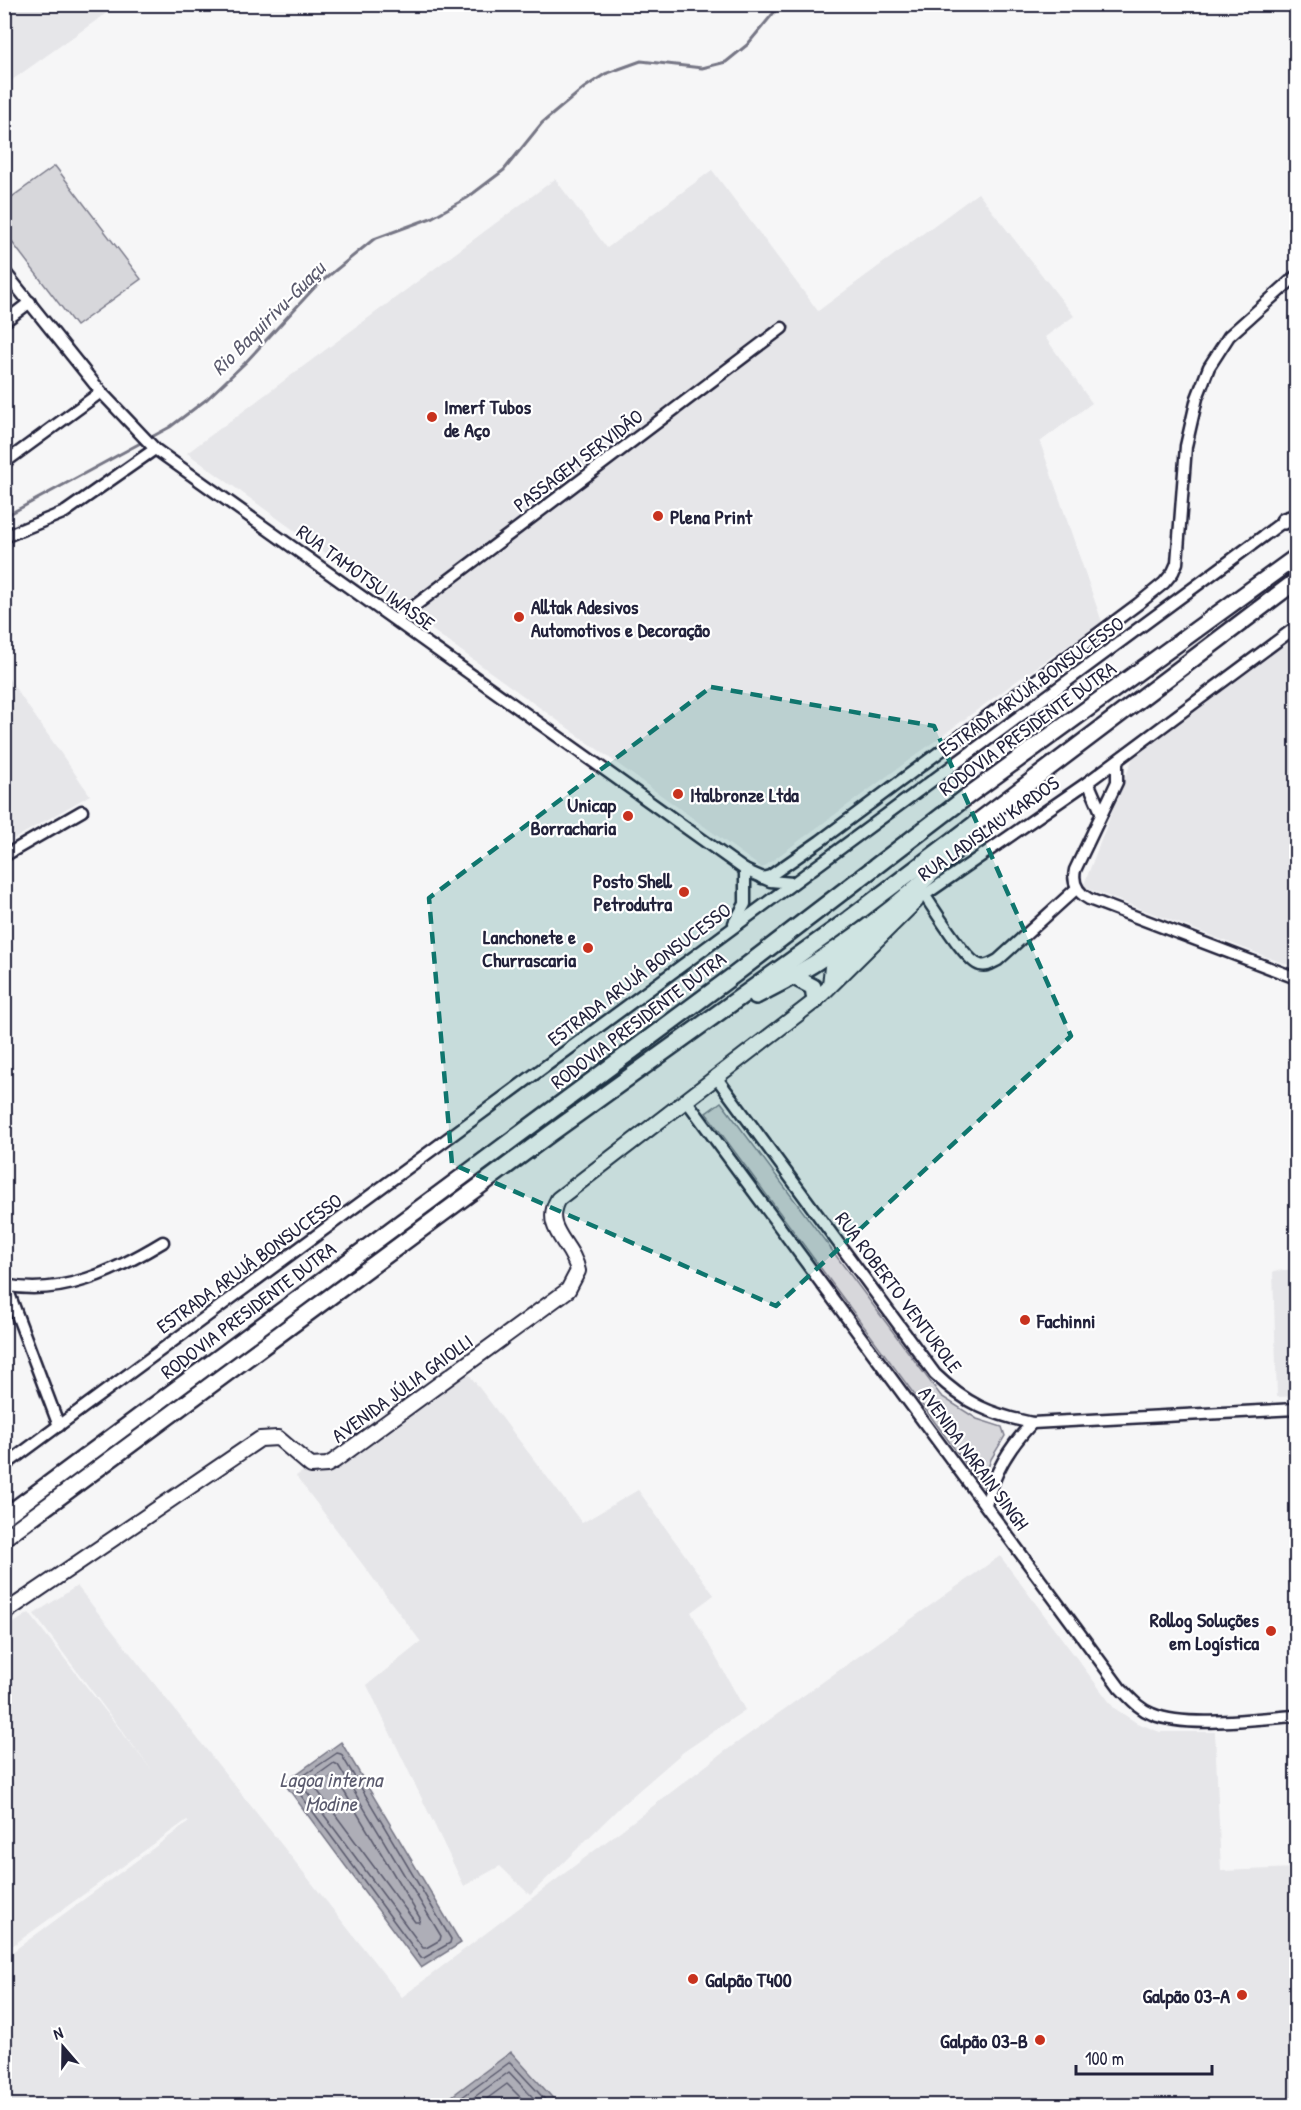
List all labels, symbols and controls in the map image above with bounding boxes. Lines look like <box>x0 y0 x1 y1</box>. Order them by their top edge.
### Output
water label: Rio Baquirivu-Guaçu <box>205 253 333 381</box>
place label: Imerf Tubos de Aço <box>444 393 531 443</box>
street label: PASSAGEM SERVIDÃO <box>508 402 648 518</box>
marker: Imerf Tubos de Aço <box>425 410 439 424</box>
place label: Plena Print <box>670 503 753 530</box>
marker: Plena Print <box>651 509 665 523</box>
street label: RUA TAMOTSU IWASSE <box>291 518 441 636</box>
place label: Alltak Adesivos Automotivos e Decoração <box>531 593 710 643</box>
marker: Alltak Adesivos Automotivos e Decoração <box>512 610 526 624</box>
street label: ESTRADA ARUJÁ BONSUCESSO <box>933 610 1129 762</box>
street label: RODOVIA PRESIDENTE DUTRA <box>933 654 1121 802</box>
street label: RUA LADISLAU KARDOS <box>912 769 1064 887</box>
place label: Italbronze Ltda <box>690 781 799 808</box>
marker: Italbronze Ltda <box>671 787 685 801</box>
place label: Unicap Borracharia <box>531 791 616 841</box>
marker: Unicap Borracharia <box>621 809 635 823</box>
place label: Posto Shell Petrodutra <box>593 867 673 917</box>
marker: Posto Shell Petrodutra <box>677 885 691 899</box>
street label: ESTRADA ARUJÁ BONSUCESSO <box>542 896 736 1052</box>
place label: Lanchonete e Churrascaria <box>482 923 576 973</box>
marker: Lanchonete e Churrascaria <box>581 941 595 955</box>
street label: RODOVIA PRESIDENTE DUTRA <box>545 945 731 1095</box>
street label: ESTRADA ARUJÁ BONSUCESSO <box>151 1187 347 1339</box>
street label: RUA ROBERTO VENTUROLE <box>829 1206 969 1378</box>
street label: RODOVIA PRESIDENTE DUTRA <box>155 1235 341 1385</box>
place label: Fachinni <box>1036 1307 1096 1334</box>
marker: Fachinni <box>1018 1313 1032 1327</box>
street label: AVENIDA JÚLIA GAIOLLI <box>326 1327 478 1449</box>
street label: AVENIDA NARAIN SINGH <box>913 1381 1035 1535</box>
place label: Rollog Soluções em Logística <box>1150 1606 1259 1657</box>
marker: Rollog Soluções em Logística <box>1264 1624 1278 1638</box>
water label: Lagoa interna Modine <box>280 1765 385 1818</box>
place label: Galpão T400 <box>705 1966 792 1994</box>
marker: Galpão T400 <box>686 1972 700 1986</box>
place label: Galpão 03-A <box>1142 1982 1230 2010</box>
marker: Galpão 03-A <box>1235 1988 1249 2002</box>
north arrow <box>33 2017 93 2077</box>
text: N <box>50 2021 66 2045</box>
place label: Galpão 03-B <box>940 2027 1028 2055</box>
marker: Galpão 03-B <box>1033 2033 1047 2047</box>
scale bar <box>1076 2038 1212 2076</box>
text: 100 m <box>1085 2046 1124 2071</box>

